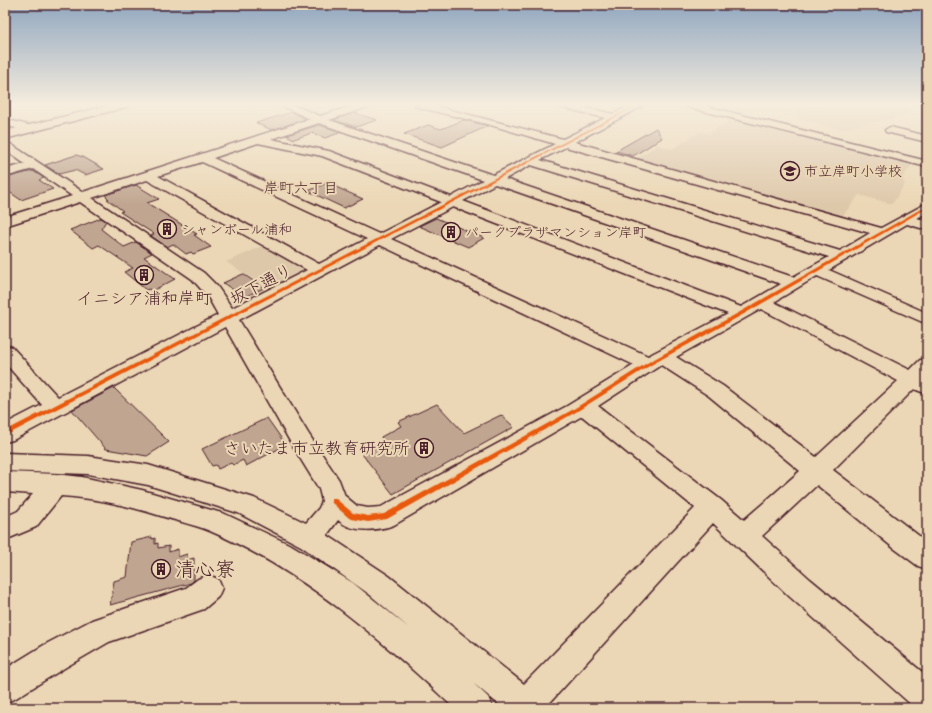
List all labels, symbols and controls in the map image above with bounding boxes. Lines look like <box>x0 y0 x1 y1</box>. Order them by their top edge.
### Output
school or university icon: 市立岸町小学校 <box>779 160 801 182</box>
place label: 市立岸町小学校 <box>804 163 902 180</box>
district label: 岸町六丁目 <box>263 179 339 197</box>
building icon: シャンボール浦和 <box>156 218 178 240</box>
place label: シャンボール浦和 <box>181 221 292 238</box>
building icon: パークプラザマンション岸町 <box>440 221 462 243</box>
place label: パークプラザマンション岸町 <box>465 224 646 241</box>
street label: 坂下通り <box>226 259 296 309</box>
building icon: イニシア浦和岸町 <box>133 264 155 286</box>
place label: イニシア浦和岸町 <box>76 288 212 308</box>
building icon: さいたま市立教育研究所 <box>413 437 435 459</box>
place label: さいたま市立教育研究所 <box>224 438 410 458</box>
place label: 清心寮 <box>175 557 235 581</box>
building icon: 清心寮 <box>150 558 172 580</box>

